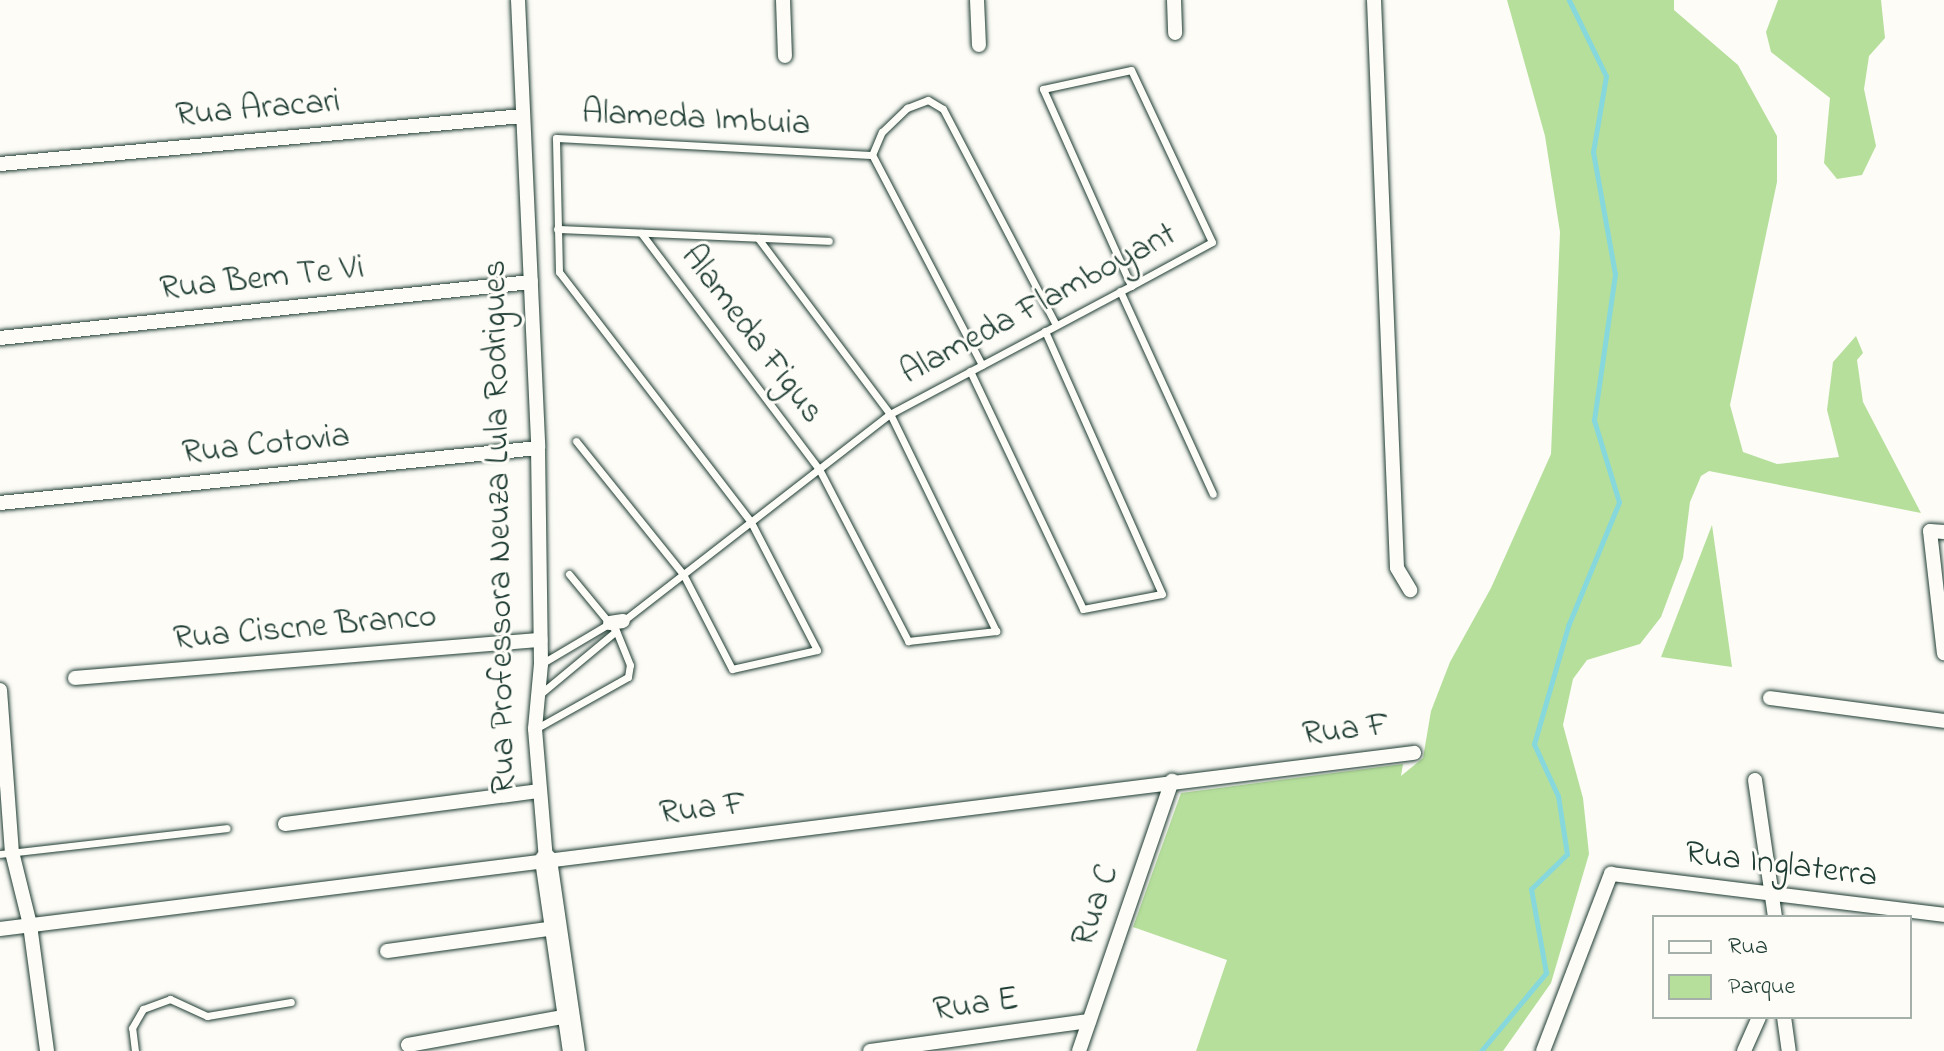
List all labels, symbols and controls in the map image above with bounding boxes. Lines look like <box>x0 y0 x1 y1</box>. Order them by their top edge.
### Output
street label: Rua Aracari <box>174 82 342 138</box>
street label: Alameda Imbuia <box>581 94 811 146</box>
street label: Alameda Flamboyant <box>894 215 1184 395</box>
street label: Alameda Figus <box>671 238 831 432</box>
street label: Rua Bem Te Vi <box>158 249 366 311</box>
street label: Rua Professora Neuza Lula Rodrigues <box>476 260 526 794</box>
street label: Rua Cotovia <box>180 417 352 475</box>
street label: Rua Ciscne Branco <box>172 597 438 661</box>
street label: Rua F <box>1300 705 1392 757</box>
street label: Rua F <box>657 784 749 836</box>
street label: Rua Inglaterra <box>1682 834 1880 898</box>
street label: Rua C <box>1064 860 1130 952</box>
legend <box>1652 915 1912 1019</box>
text: Rua <box>1728 930 1768 965</box>
text: Parque <box>1728 970 1795 1005</box>
street label: Rua E <box>931 980 1021 1032</box>

